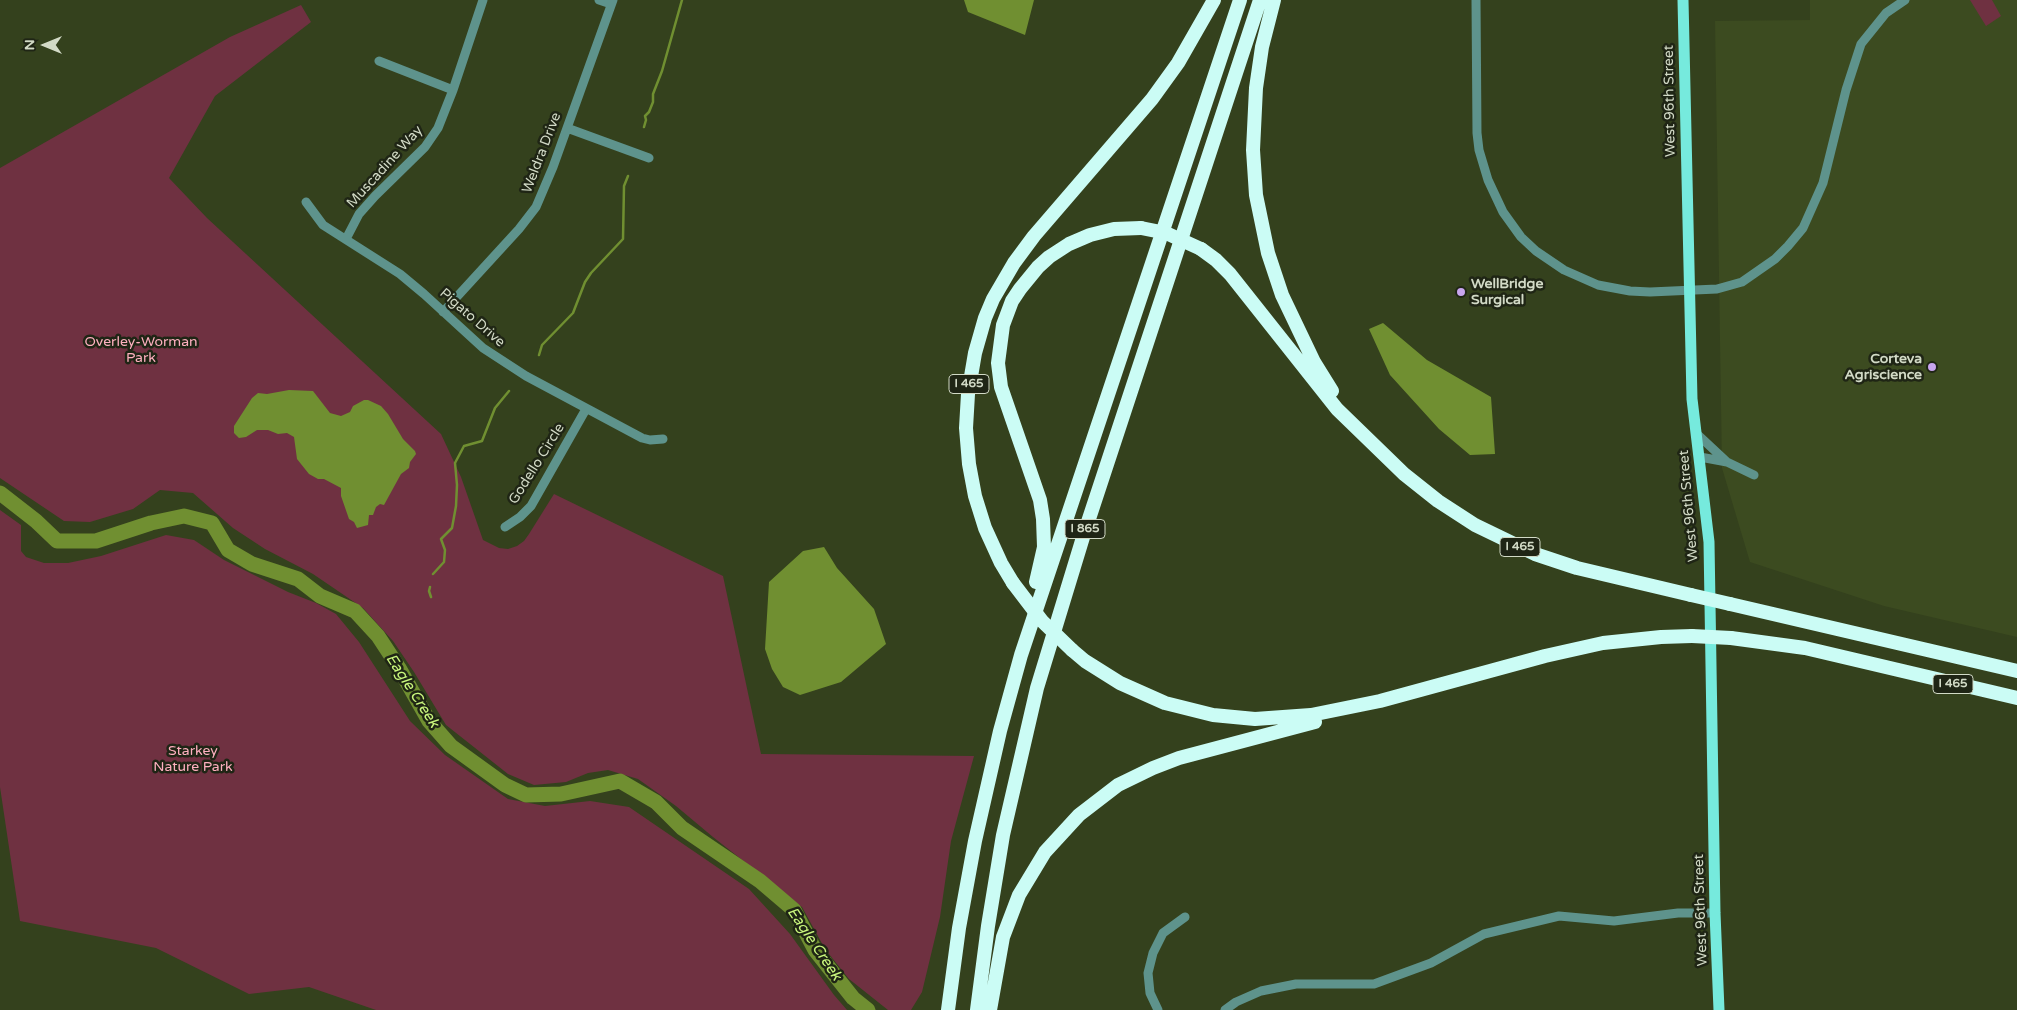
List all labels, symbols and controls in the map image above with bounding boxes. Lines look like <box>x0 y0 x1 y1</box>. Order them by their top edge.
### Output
north arrow <box>20 20 70 70</box>
text: N <box>21 39 38 51</box>
street label: West 96th Street <box>1661 45 1679 157</box>
street label: Weldra Drive <box>519 110 565 196</box>
street label: Muscadine Way <box>344 122 426 212</box>
place label: WellBridge Surgical <box>1471 276 1543 308</box>
street label: Pigato Drive <box>436 285 508 351</box>
marker: WellBridge Surgical <box>1455 286 1467 298</box>
park label: Overley-Worman Park <box>84 334 198 367</box>
place label: Corteva Agriscience <box>1845 351 1922 384</box>
marker: Corteva Agriscience <box>1926 361 1938 373</box>
road number: I 465 <box>949 374 989 394</box>
street label: Godello Circle <box>505 420 569 508</box>
street label: West 96th Street <box>1676 449 1702 563</box>
road number: I 865 <box>1065 520 1105 538</box>
road number: I 465 <box>1500 538 1540 556</box>
water label: Eagle Creek <box>381 651 443 731</box>
road number: I 465 <box>1933 674 1973 694</box>
park label: Starkey Nature Park <box>153 743 233 776</box>
street label: West 96th Street <box>1691 854 1711 966</box>
water label: Eagle Creek <box>783 904 845 984</box>

